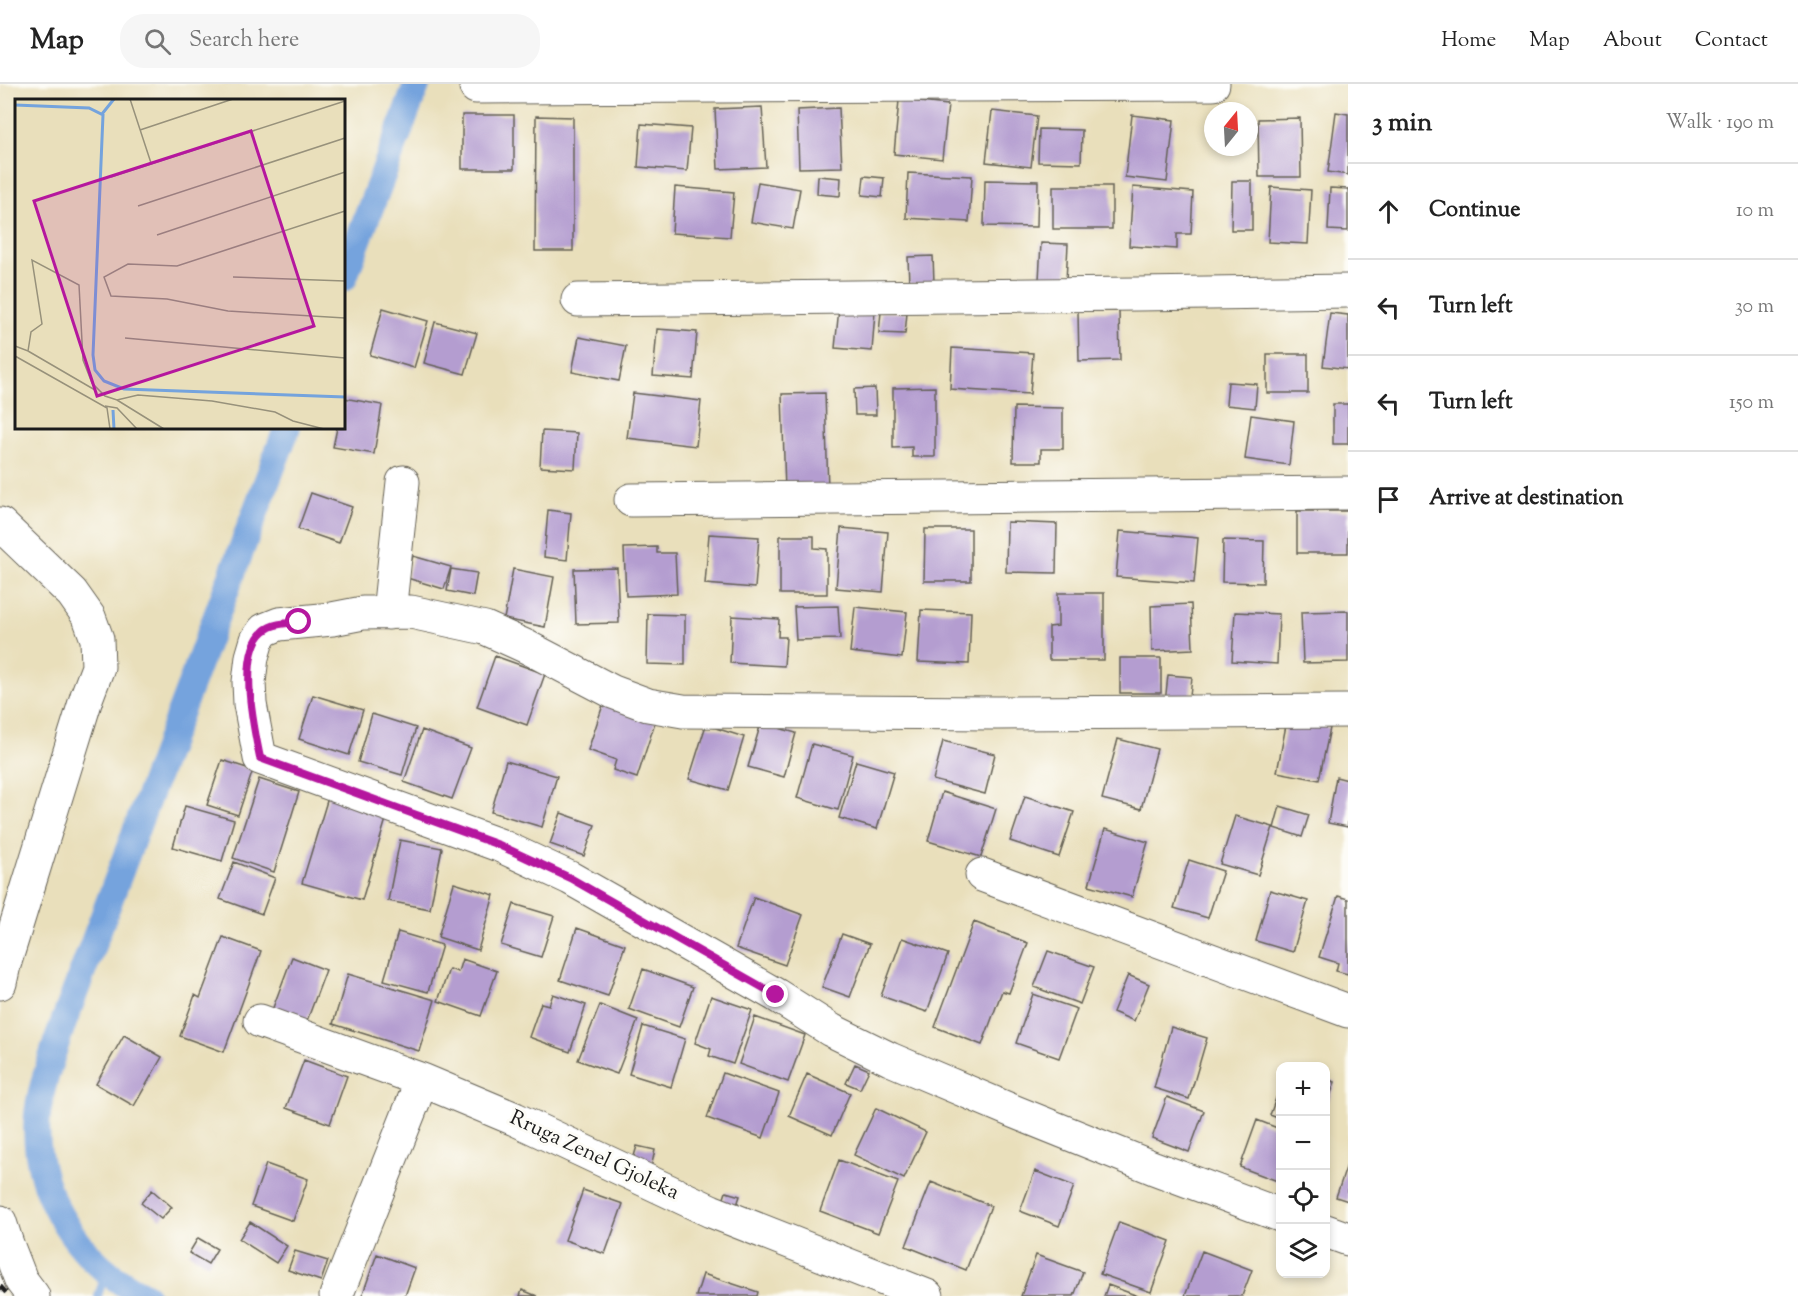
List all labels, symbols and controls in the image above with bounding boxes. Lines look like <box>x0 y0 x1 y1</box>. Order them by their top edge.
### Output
search box <box>120 14 540 68</box>
text: Map <box>30 21 84 61</box>
icon: search <box>141 25 174 58</box>
text: Search here <box>189 25 299 57</box>
text: Home <box>1441 26 1496 56</box>
text: Map <box>1529 26 1570 56</box>
text: About <box>1603 26 1662 56</box>
text: Contact <box>1695 26 1768 56</box>
inset map <box>15 99 345 429</box>
north arrow <box>1204 102 1258 156</box>
text: 3 min <box>1372 105 1432 142</box>
text: Walk · 190 m <box>1666 109 1774 138</box>
icon: ahead <box>1372 195 1405 228</box>
text: Continue <box>1429 195 1520 227</box>
text: 10 m <box>1736 197 1774 226</box>
icon: left <box>1372 291 1405 324</box>
text: Turn left <box>1429 291 1512 323</box>
text: 30 m <box>1735 293 1774 322</box>
icon: left <box>1372 387 1405 420</box>
text: Turn left <box>1429 387 1512 419</box>
text: 150 m <box>1729 389 1774 418</box>
icon: arrive <box>1372 483 1405 516</box>
text: Arrive at destination <box>1429 483 1624 515</box>
route start <box>285 608 311 634</box>
route end <box>762 981 788 1007</box>
map controls <box>1276 1062 1330 1278</box>
button: + <box>1276 1062 1330 1116</box>
street label: Rruga Zenel Gjoleka <box>504 1104 684 1209</box>
button: − <box>1276 1116 1330 1170</box>
button: locate <box>1276 1170 1330 1224</box>
button: layers <box>1276 1224 1330 1278</box>

